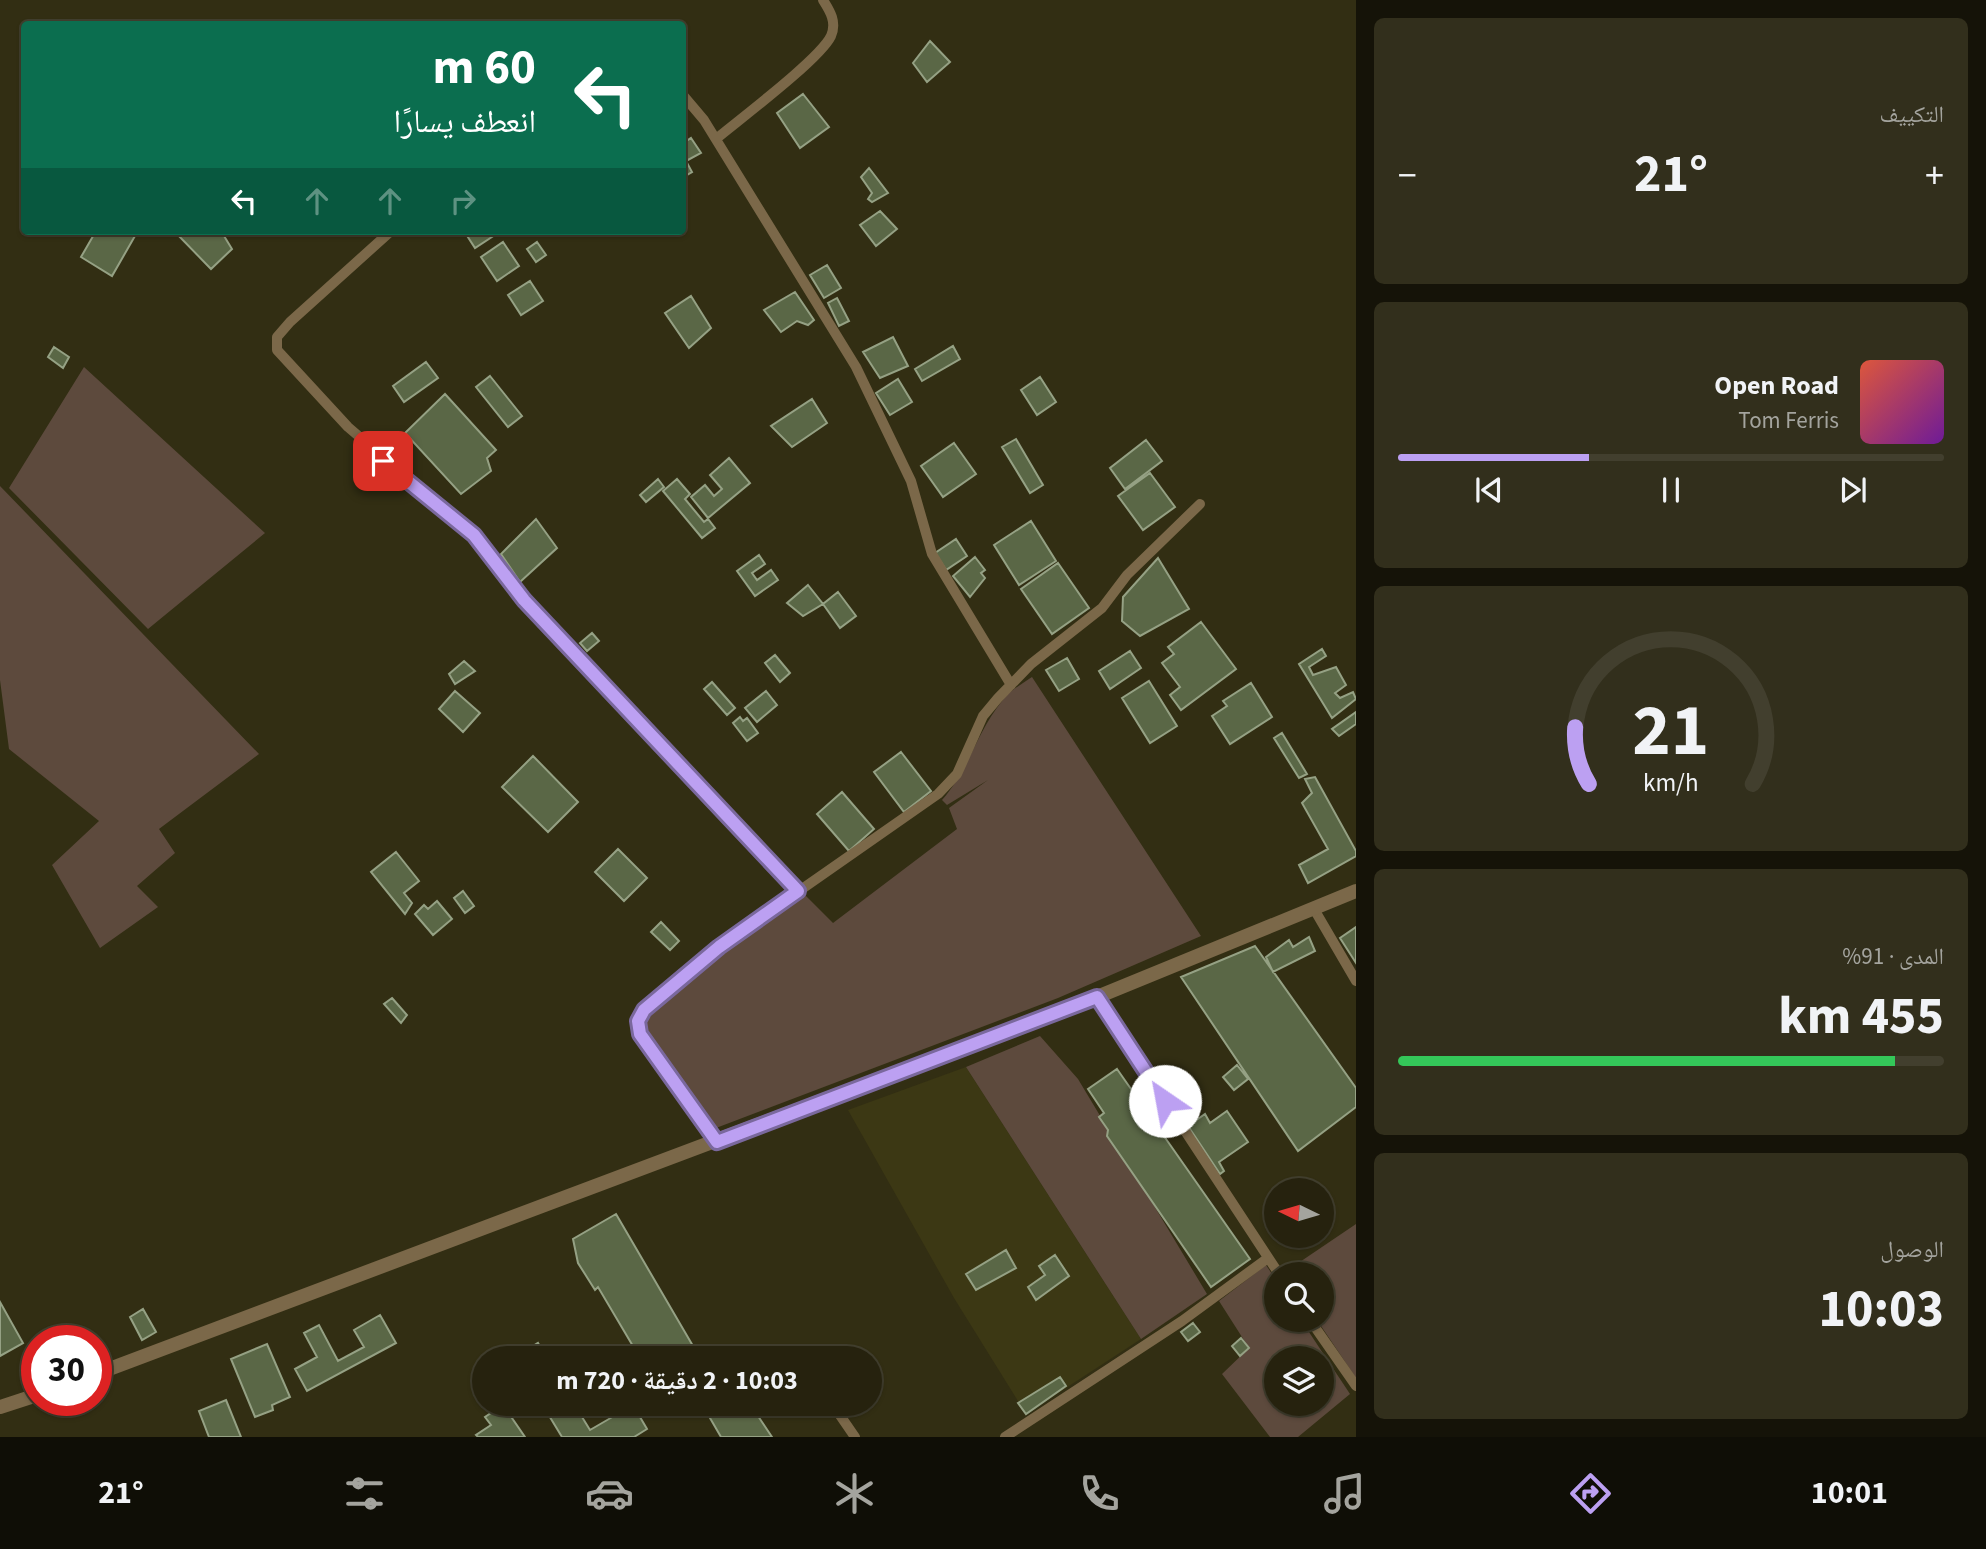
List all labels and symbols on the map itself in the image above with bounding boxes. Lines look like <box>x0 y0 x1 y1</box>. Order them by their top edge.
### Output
pin <box>353 431 413 491</box>
position arrow <box>1128 1064 1202 1138</box>
north arrow <box>1264 1178 1334 1248</box>
speed limit sign: 30 <box>21 1325 112 1416</box>

